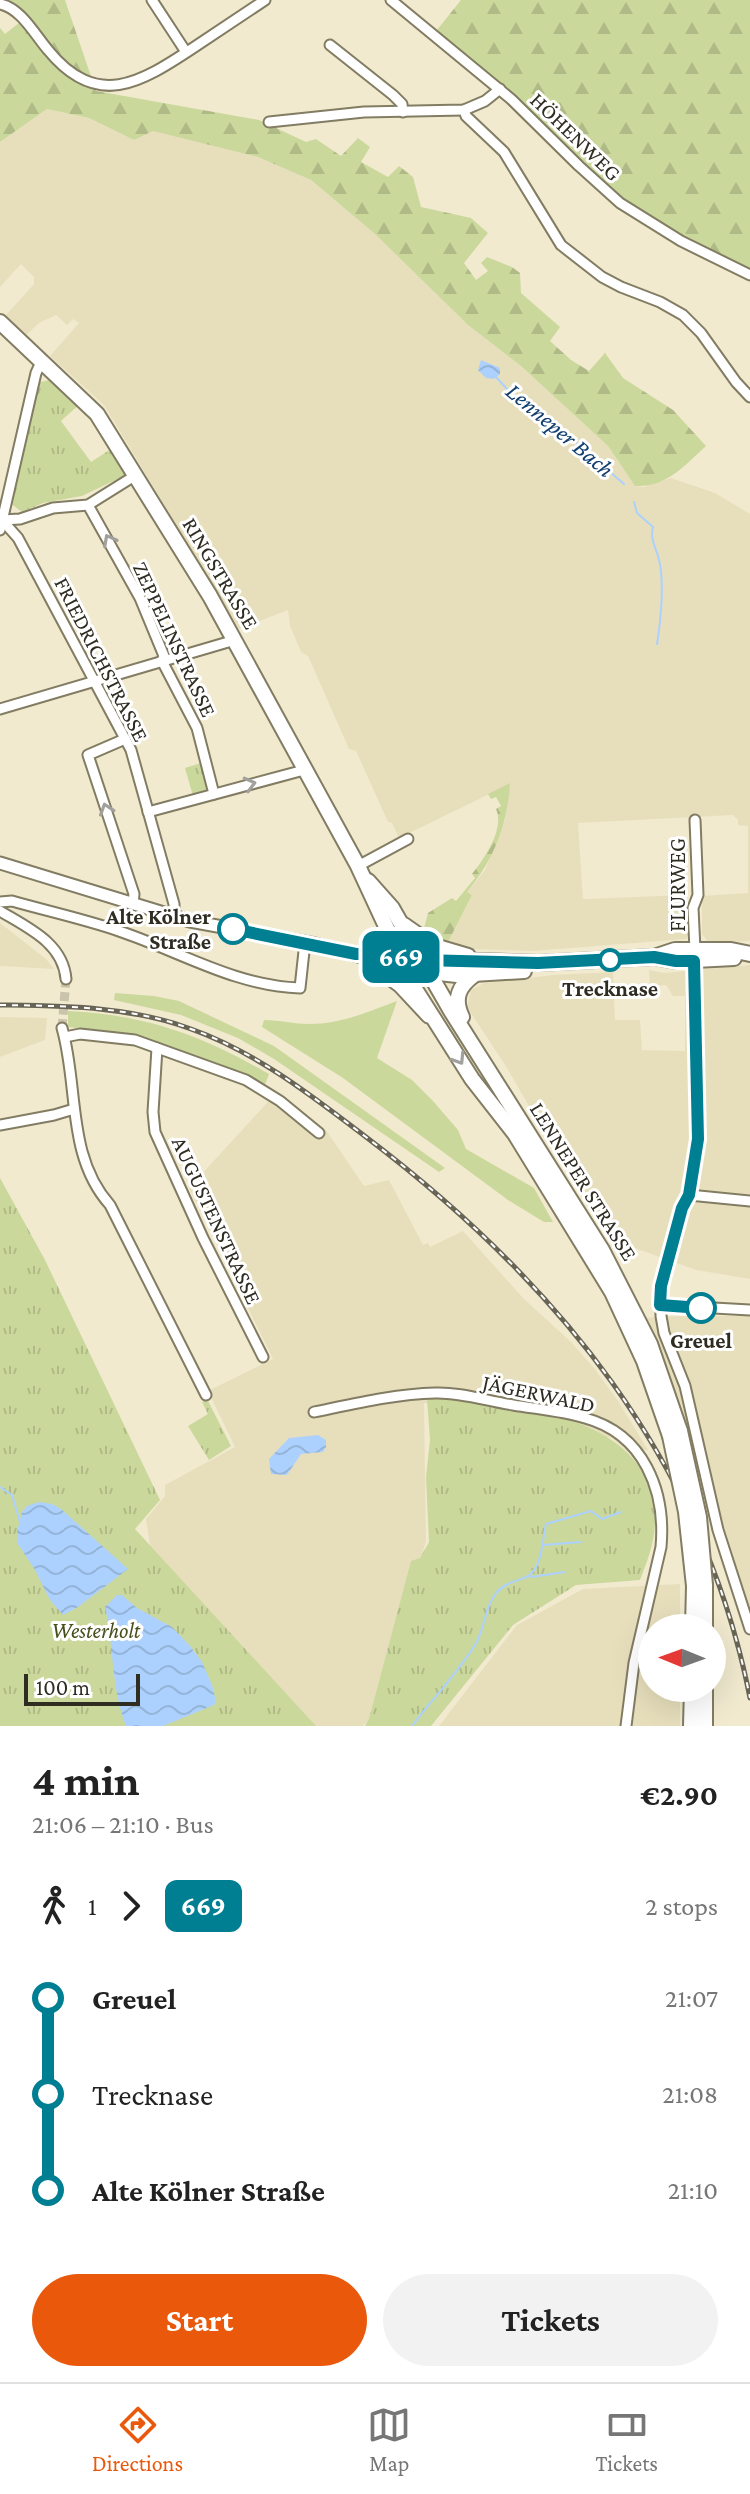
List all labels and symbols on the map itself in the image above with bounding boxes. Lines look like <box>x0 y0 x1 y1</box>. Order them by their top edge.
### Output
street label: HÖHENWEG <box>525 87 626 186</box>
water label: Lenneper Bach <box>501 377 620 482</box>
street label: RINGSTRASSE <box>177 513 264 634</box>
one-way arrow <box>103 534 118 548</box>
street label: ZEPPELINSTRASSE <box>128 558 221 721</box>
street label: FRIEDRICHSTRASSE <box>49 573 154 746</box>
one-way arrow <box>243 777 257 793</box>
one-way arrow <box>100 802 116 816</box>
street label: FLURWEG <box>665 838 690 932</box>
place label: Alte Kölner Straße <box>105 904 211 954</box>
marker: Alte Kölner Straße <box>218 914 248 944</box>
line badge: 669 <box>355 931 447 983</box>
marker: Trecknase <box>599 949 621 971</box>
place label: Trecknase <box>562 976 658 1001</box>
one-way arrow <box>449 1050 464 1065</box>
street label: LENNEPER STRASSE <box>525 1098 642 1265</box>
street label: AUGUSTENSTRASSE <box>167 1132 266 1308</box>
marker: Greuel <box>686 1293 716 1323</box>
place label: Greuel <box>670 1328 732 1353</box>
street label: JÄGERWALD <box>479 1369 597 1418</box>
north arrow <box>638 1614 726 1702</box>
park label: Westerholt <box>52 1618 141 1643</box>
scale bar <box>24 1670 140 1706</box>

